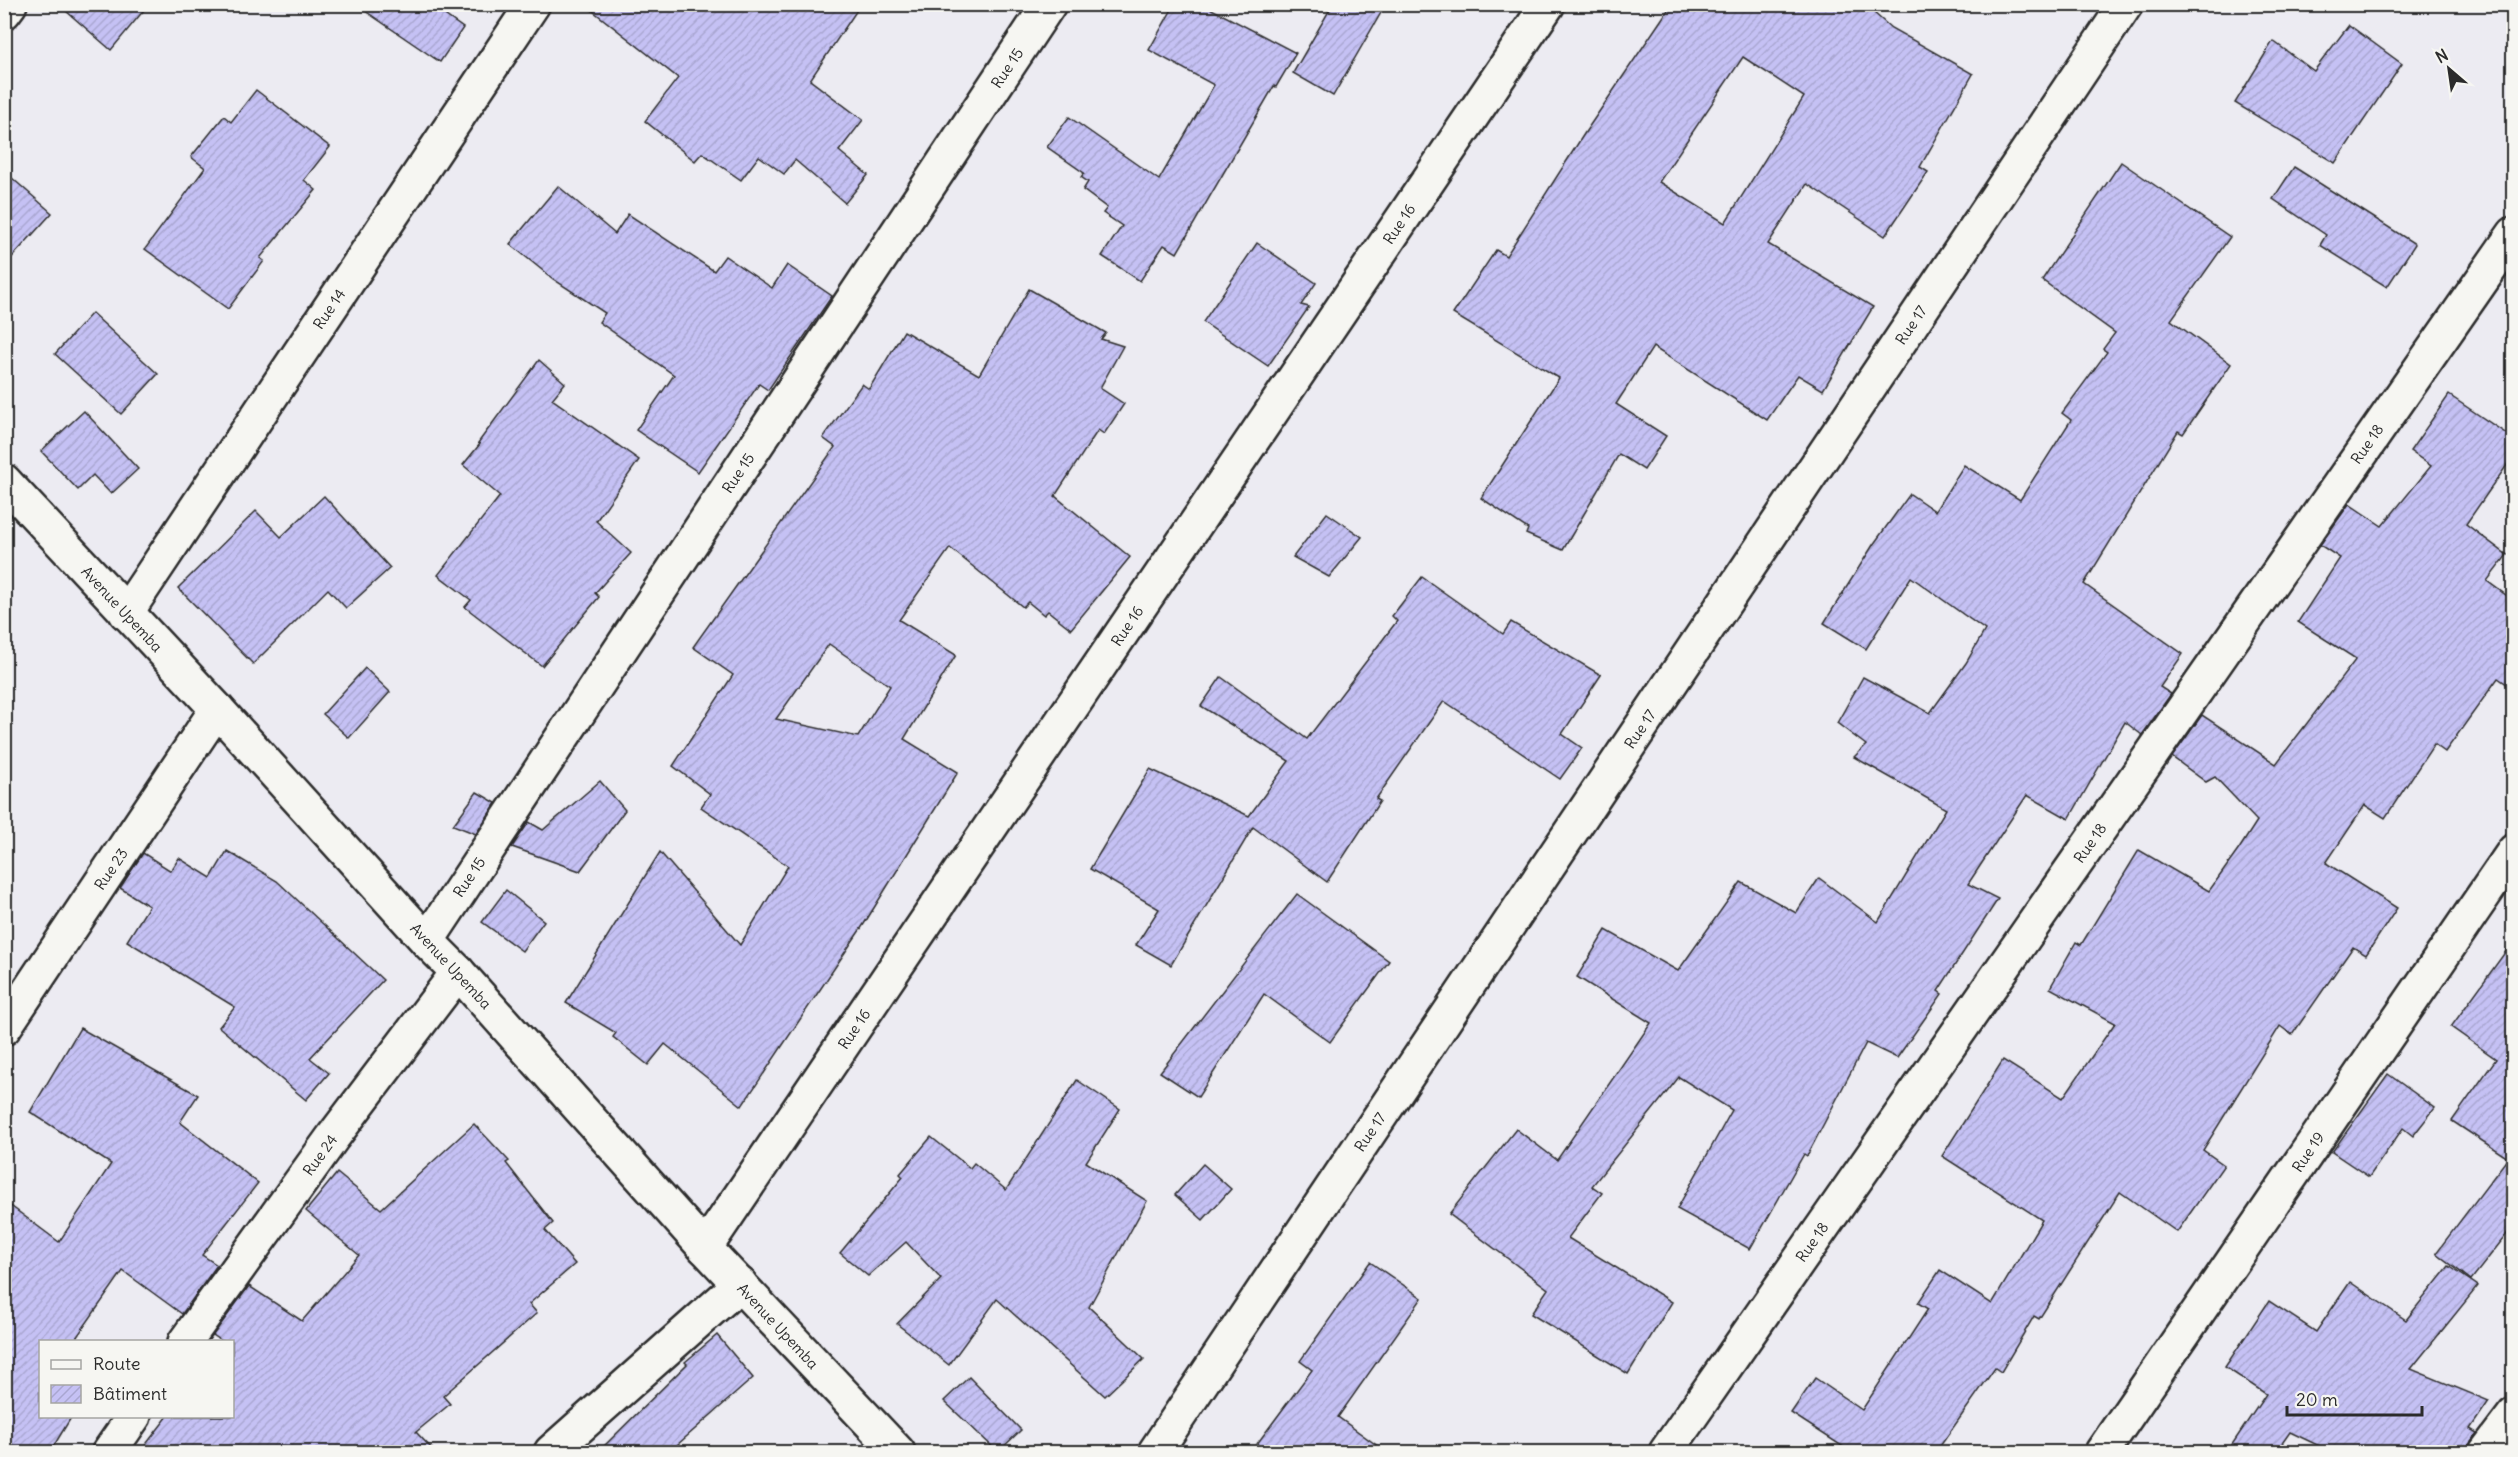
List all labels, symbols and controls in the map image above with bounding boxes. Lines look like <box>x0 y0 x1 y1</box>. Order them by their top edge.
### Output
north arrow <box>2419 39 2479 99</box>
street label: Rue 15 <box>987 44 1027 92</box>
text: N <box>2432 44 2451 67</box>
street label: Rue 16 <box>1379 200 1419 248</box>
street label: Rue 14 <box>309 285 349 333</box>
street label: Rue 17 <box>1891 302 1931 348</box>
street label: Rue 18 <box>2346 420 2388 468</box>
street label: Rue 15 <box>718 449 758 497</box>
street label: Avenue Upemba <box>77 562 167 656</box>
street label: Rue 16 <box>1107 602 1147 650</box>
street label: Rue 17 <box>1620 706 1660 752</box>
street label: Rue 18 <box>2069 819 2111 867</box>
street label: Rue 23 <box>90 844 132 894</box>
street label: Rue 15 <box>449 853 489 901</box>
street label: Avenue Upemba <box>406 919 496 1013</box>
street label: Rue 16 <box>834 1005 874 1053</box>
street label: Rue 17 <box>1350 1109 1390 1155</box>
street label: Rue 19 <box>2288 1128 2328 1176</box>
street label: Rue 24 <box>299 1130 342 1179</box>
street label: Rue 18 <box>1791 1218 1833 1266</box>
street label: Avenue Upemba <box>733 1279 823 1373</box>
legend <box>39 1340 234 1418</box>
text: Route <box>93 1352 141 1375</box>
scale bar <box>2287 1379 2422 1417</box>
text: Bâtiment <box>93 1382 167 1405</box>
text: 20 m <box>2296 1388 2338 1411</box>

